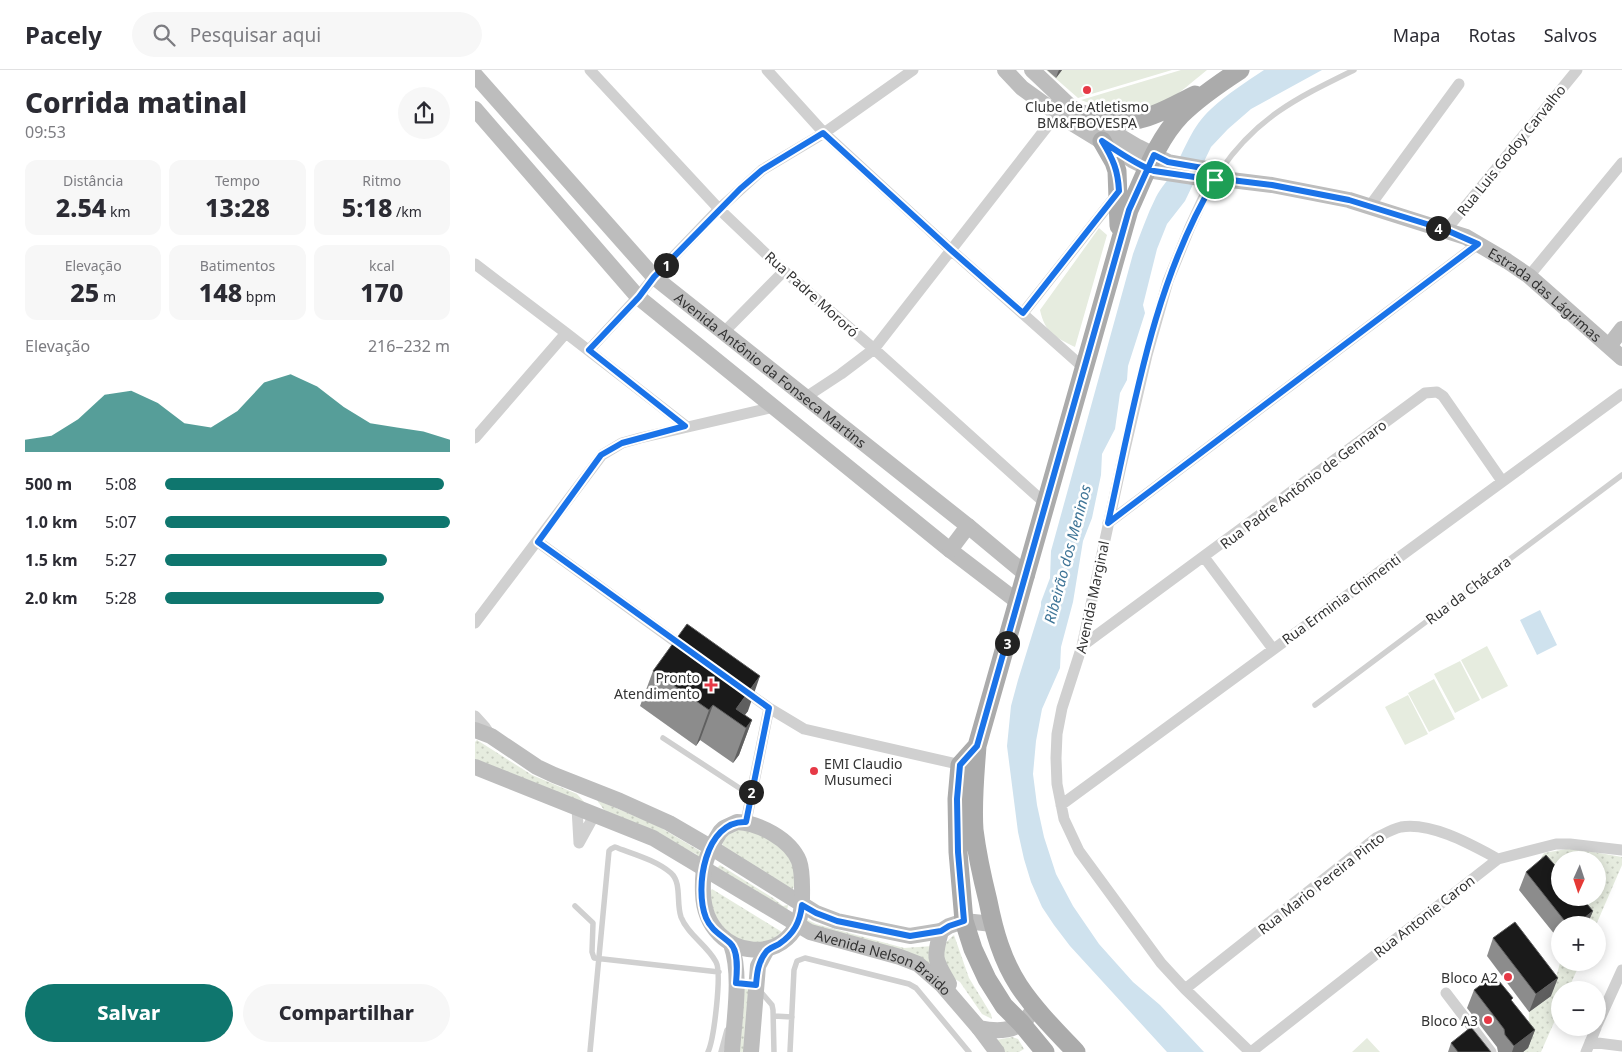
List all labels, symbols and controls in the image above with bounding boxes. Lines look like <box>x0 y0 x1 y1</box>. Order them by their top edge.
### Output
search box <box>132 12 482 57</box>
text: Pacely <box>25 18 102 51</box>
icon: search <box>150 21 178 49</box>
text: Pesquisar aqui <box>190 22 321 48</box>
text: Mapa <box>1393 23 1440 47</box>
text: Rotas <box>1468 23 1516 47</box>
text: Salvos <box>1544 23 1597 47</box>
street label: Rua Luis Godoy Carvalho <box>1452 81 1570 219</box>
text: Corrida matinal <box>25 83 247 121</box>
marker: Clube de Atletismo BM&FBOVESPA <box>1081 84 1093 96</box>
button: share <box>398 87 450 139</box>
place label: Clube de Atletismo BM&FBOVESPA <box>1025 97 1149 132</box>
text: 09:53 <box>25 121 66 143</box>
pin <box>1194 159 1236 201</box>
icon: arrive <box>1201 166 1229 194</box>
text: Distância <box>63 171 123 190</box>
text: Tempo <box>215 171 260 190</box>
text: Ritmo <box>362 171 401 190</box>
text: 2.54 <box>56 190 106 224</box>
text: 13:28 <box>205 190 270 224</box>
text: 5:18 <box>342 190 392 224</box>
text: km <box>106 202 131 221</box>
text: /km <box>392 202 422 221</box>
pin: 4 <box>1425 216 1451 240</box>
text: 4 <box>1434 219 1443 238</box>
street label: Estrada das Lágrimas <box>1485 243 1606 346</box>
street label: Rua Padre Mororó <box>761 247 863 341</box>
pin: 1 <box>653 252 679 278</box>
text: Elevação <box>65 256 122 275</box>
text: Batimentos <box>200 256 275 275</box>
text: kcal <box>369 256 395 275</box>
text: 1 <box>662 256 671 275</box>
text: 25 <box>70 275 99 309</box>
text: 148 <box>199 275 242 309</box>
text: 170 <box>360 275 404 309</box>
text: m <box>99 287 116 306</box>
text: bpm <box>242 287 276 306</box>
street label: Avenida Antônio da Fonseca Martins <box>671 288 871 452</box>
text: Elevação <box>25 335 90 357</box>
text: 216–232 m <box>368 335 450 357</box>
street label: Rua Padre Antônio de Gennaro <box>1216 415 1390 553</box>
text: 500 m <box>25 473 72 495</box>
text: 5:08 <box>105 473 137 495</box>
water label: Ribeirão dos Meninos <box>1039 482 1095 626</box>
text: 1.0 km <box>25 511 77 533</box>
text: 5:07 <box>105 511 137 533</box>
street label: Avenida Marginal <box>1071 539 1113 655</box>
text: 1.5 km <box>25 549 77 571</box>
text: 5:27 <box>105 549 137 571</box>
street label: Rua Erminia Chimenti <box>1278 549 1404 649</box>
street label: Rua da Chácara <box>1421 552 1515 628</box>
text: 2.0 km <box>25 587 77 609</box>
text: 5:28 <box>105 587 137 609</box>
pin: 3 <box>995 630 1019 656</box>
text: 3 <box>1003 634 1012 653</box>
place label: Pronto Atendimento <box>614 668 700 703</box>
marker: Pronto Atendimento <box>704 678 718 692</box>
place label: EMI Claudio Musumeci <box>824 754 903 789</box>
marker: EMI Claudio Musumeci <box>808 765 820 777</box>
pin: 2 <box>739 780 763 804</box>
text: 2 <box>747 783 756 802</box>
street label: Rua Mario Pereira Pinto <box>1254 828 1388 938</box>
north arrow <box>1551 851 1606 906</box>
map controls <box>1551 851 1606 1036</box>
street label: Rua Antonie Caron <box>1370 871 1478 961</box>
button: + <box>1551 916 1606 971</box>
street label: Avenida Nelson Braido <box>813 924 956 999</box>
place label: Bloco A2 <box>1441 968 1498 987</box>
marker: Bloco A2 <box>1502 971 1514 983</box>
button: − <box>1551 981 1606 1036</box>
button: Salvar <box>25 984 233 1042</box>
button: Compartilhar <box>243 984 450 1042</box>
place label: Bloco A3 <box>1421 1011 1478 1030</box>
marker: Bloco A3 <box>1482 1014 1494 1026</box>

